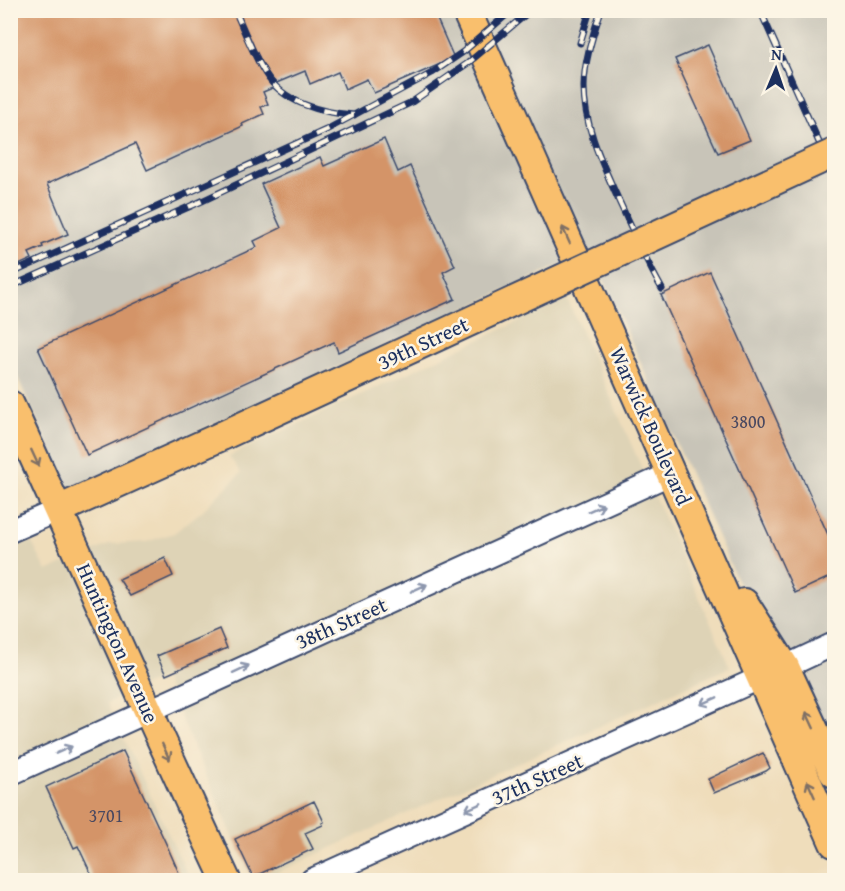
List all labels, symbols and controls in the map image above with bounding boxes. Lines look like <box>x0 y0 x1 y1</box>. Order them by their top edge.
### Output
north arrow <box>746 39 806 99</box>
text: N <box>771 42 783 66</box>
one-way arrow <box>560 226 571 244</box>
street label: 39th Street <box>372 308 474 378</box>
street label: Warwick Boulevard <box>602 342 700 511</box>
house number: 3800 <box>731 408 766 435</box>
one-way arrow <box>30 449 41 467</box>
one-way arrow <box>587 501 605 513</box>
street label: Huntington Avenue <box>69 558 167 728</box>
one-way arrow <box>409 582 427 594</box>
street label: 38th Street <box>290 589 392 657</box>
one-way arrow <box>232 663 250 674</box>
one-way arrow <box>700 696 718 708</box>
one-way arrow <box>804 711 816 729</box>
one-way arrow <box>160 742 172 760</box>
one-way arrow <box>54 744 72 755</box>
street label: 37th Street <box>486 745 588 813</box>
one-way arrow <box>805 781 816 799</box>
house number: 3701 <box>89 802 123 829</box>
one-way arrow <box>465 802 483 814</box>

